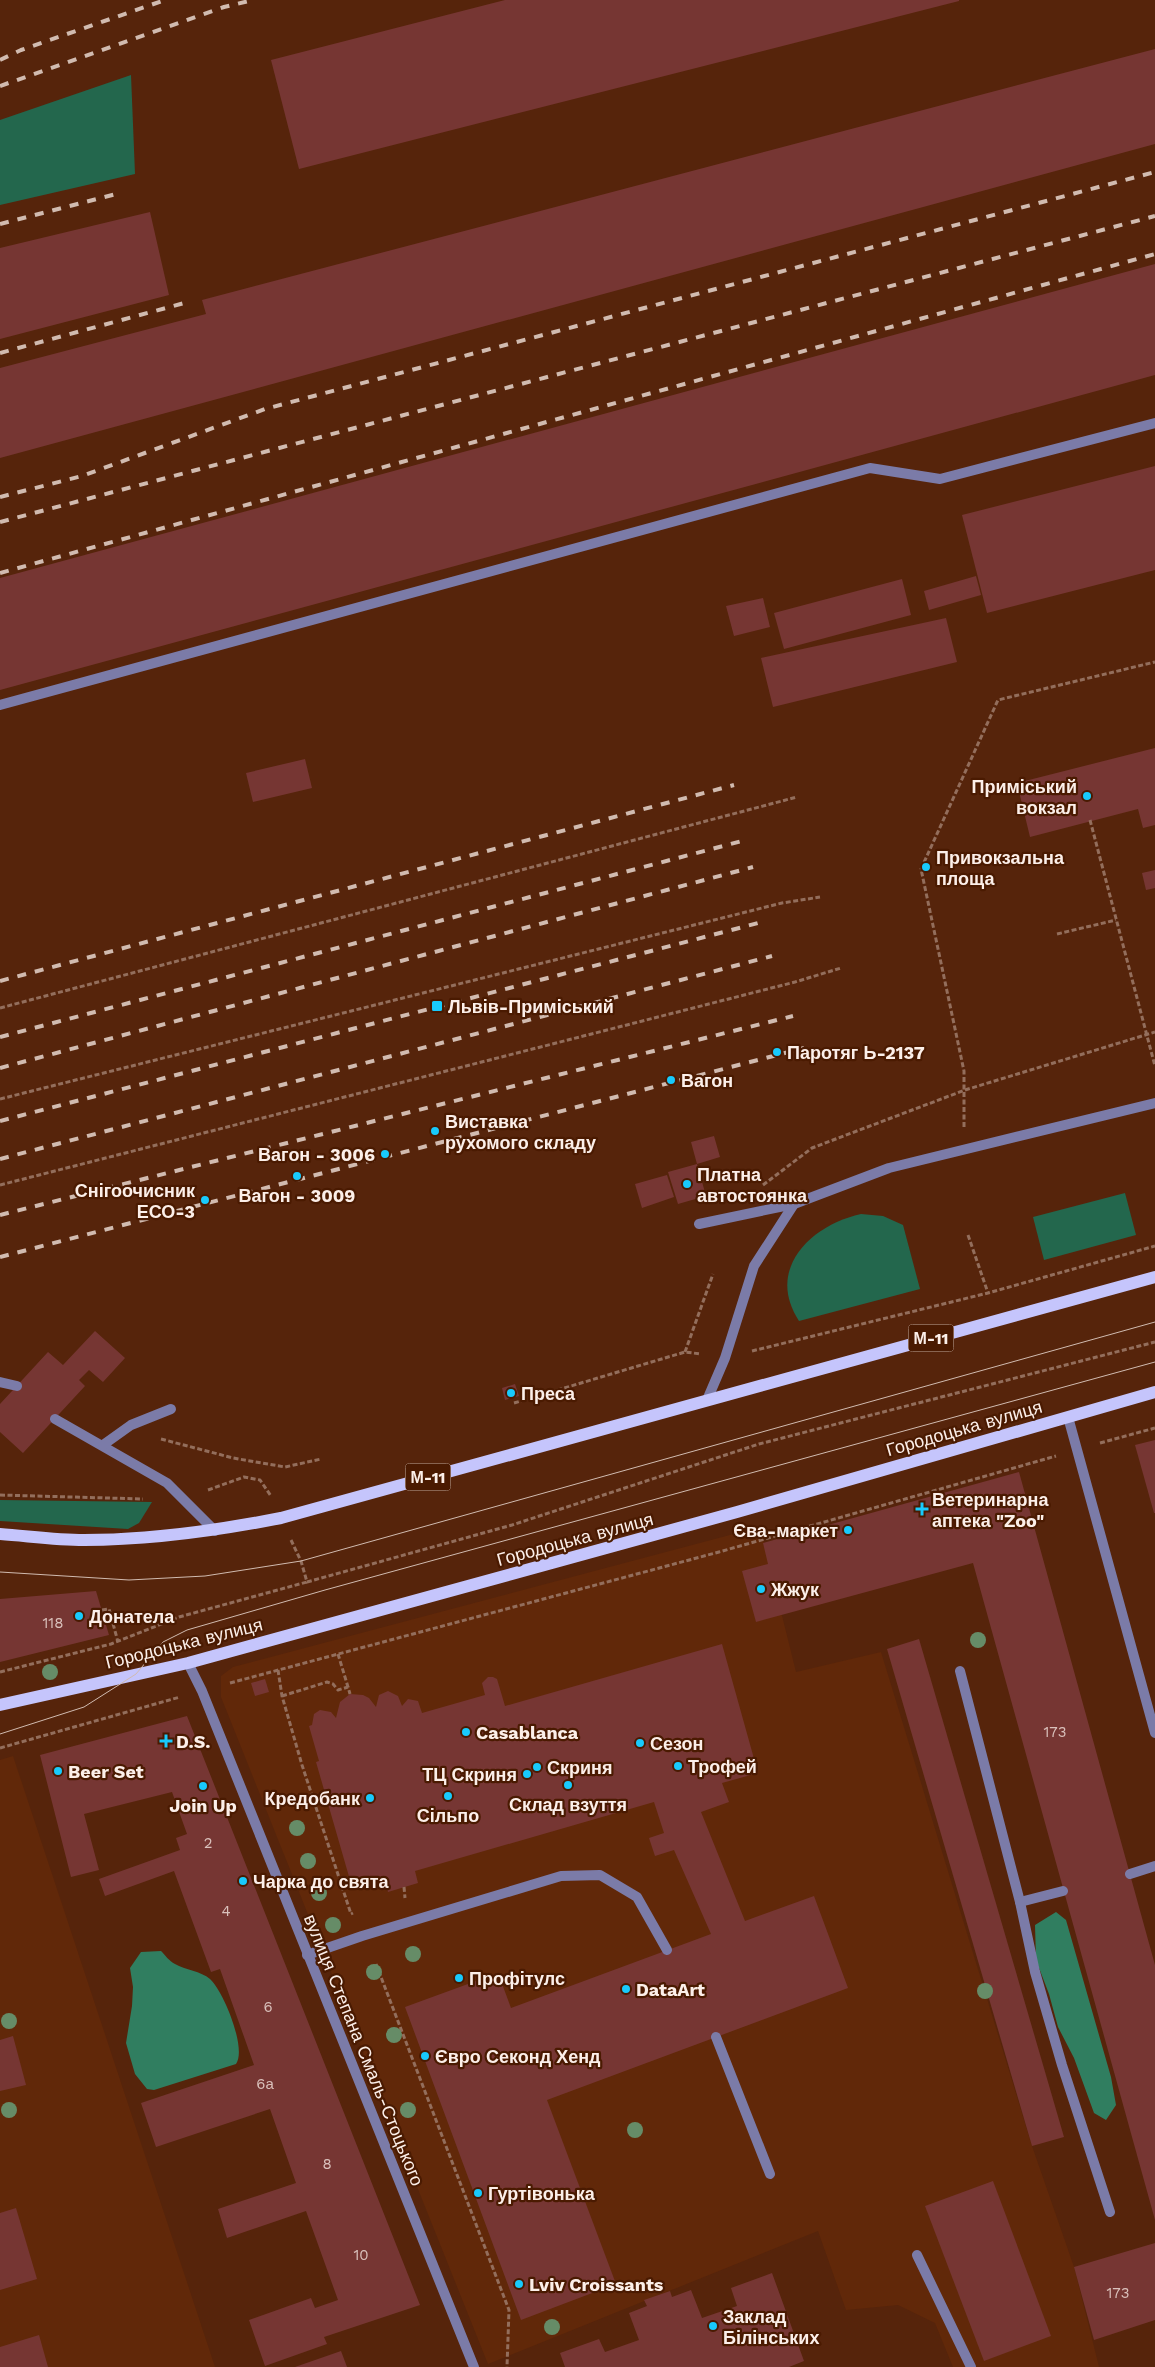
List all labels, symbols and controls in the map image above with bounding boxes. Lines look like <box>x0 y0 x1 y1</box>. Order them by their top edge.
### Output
place label: Приміський вокзал <box>971 776 1077 818</box>
marker: Приміський вокзал <box>1081 790 1093 802</box>
place label: Привокзальна площа <box>936 847 1065 889</box>
marker: Привокзальна площа <box>920 861 932 873</box>
place label: Львів-Приміський <box>448 996 614 1017</box>
marker: Львів-Приміський <box>430 999 444 1013</box>
place label: Паротяг Ь-2137 <box>787 1042 925 1063</box>
marker: Паротяг Ь-2137 <box>771 1046 783 1058</box>
place label: Вагон <box>681 1070 733 1091</box>
marker: Вагон <box>665 1074 677 1086</box>
place label: Виставка рухомого складу <box>445 1111 596 1153</box>
marker: Виставка рухомого складу <box>429 1125 441 1137</box>
place label: Вагон - 3006 <box>258 1144 375 1165</box>
marker: Вагон - 3006 <box>379 1148 391 1160</box>
place label: Платна автостоянка <box>697 1164 808 1206</box>
marker: Вагон - 3009 <box>291 1170 303 1182</box>
marker: Платна автостоянка <box>681 1178 693 1190</box>
place label: Снігоочисник ЕСО-3 <box>75 1180 196 1222</box>
place label: Вагон - 3009 <box>239 1185 355 1206</box>
marker: Снігоочисник ЕСО-3 <box>199 1194 211 1206</box>
road number: М-11 <box>908 1325 954 1352</box>
place label: Преса <box>521 1383 576 1404</box>
marker: Преса <box>505 1387 517 1399</box>
street label: Городоцька вулиця <box>884 1396 1044 1460</box>
road number: М-11 <box>406 1464 450 1490</box>
place label: Ветеринарна аптека "Zoo" <box>932 1489 1049 1531</box>
marker: Ветеринарна аптека "Zoo" <box>916 1503 928 1515</box>
street label: Городоцька вулиця <box>494 1508 656 1570</box>
place label: Єва-маркет <box>733 1520 838 1541</box>
marker: Єва-маркет <box>842 1524 854 1536</box>
place label: Жжук <box>770 1579 820 1600</box>
marker: Жжук <box>755 1583 767 1595</box>
place label: Донатела <box>89 1606 175 1627</box>
marker: Донатела <box>73 1610 85 1622</box>
street label: Городоцька вулиця <box>103 1613 265 1673</box>
house number: 118 <box>43 1614 63 1632</box>
place label: Casablanca <box>476 1722 579 1743</box>
house number: 173 <box>1043 1723 1067 1741</box>
marker: Casablanca <box>460 1726 472 1738</box>
place label: D.S. <box>176 1731 211 1752</box>
place label: Сезон <box>650 1733 703 1754</box>
marker: D.S. <box>160 1735 172 1747</box>
marker: Сезон <box>634 1737 646 1749</box>
place label: Трофей <box>688 1756 757 1777</box>
place label: Скриня <box>547 1757 612 1778</box>
marker: Трофей <box>672 1760 684 1772</box>
place label: Beer Set <box>68 1761 144 1782</box>
marker: Скриня <box>531 1761 543 1773</box>
place label: ТЦ Скриня <box>422 1764 517 1785</box>
marker: Beer Set <box>52 1765 64 1777</box>
marker: ТЦ Скриня <box>521 1768 533 1780</box>
marker: Склад взуття <box>562 1779 574 1791</box>
marker: Join Up <box>197 1780 209 1792</box>
place label: Кредобанк <box>265 1788 361 1809</box>
marker: Сільпо <box>442 1790 454 1802</box>
marker: Кредобанк <box>364 1792 376 1804</box>
place label: Склад взуття <box>509 1794 627 1815</box>
place label: Join Up <box>169 1795 237 1816</box>
place label: Сільпо <box>417 1805 479 1826</box>
house number: 2 <box>204 1834 212 1852</box>
place label: Чарка до свята <box>253 1871 390 1892</box>
marker: Чарка до свята <box>237 1875 249 1887</box>
house number: 4 <box>221 1902 231 1920</box>
street label: вулиця Степана Смаль-Стоцького <box>300 1911 428 2189</box>
place label: Профітулс <box>469 1968 565 1989</box>
marker: Профітулс <box>453 1972 465 1984</box>
place label: DataArt <box>636 1979 705 2000</box>
marker: DataArt <box>620 1983 632 1995</box>
house number: 6 <box>263 1998 273 2016</box>
place label: Євро Секонд Хенд <box>435 2046 601 2067</box>
marker: Євро Секонд Хенд <box>419 2050 431 2062</box>
house number: 6а <box>256 2075 274 2093</box>
house number: 8 <box>322 2155 332 2173</box>
place label: Гуртівонька <box>488 2183 596 2204</box>
marker: Гуртівонька <box>472 2187 484 2199</box>
house number: 10 <box>353 2246 369 2264</box>
place label: Lviv Croissants <box>529 2274 664 2295</box>
marker: Lviv Croissants <box>513 2278 525 2290</box>
house number: 173 <box>1106 2284 1130 2302</box>
place label: Заклад Білінських <box>723 2306 819 2348</box>
marker: Заклад Білінських <box>707 2320 719 2332</box>

